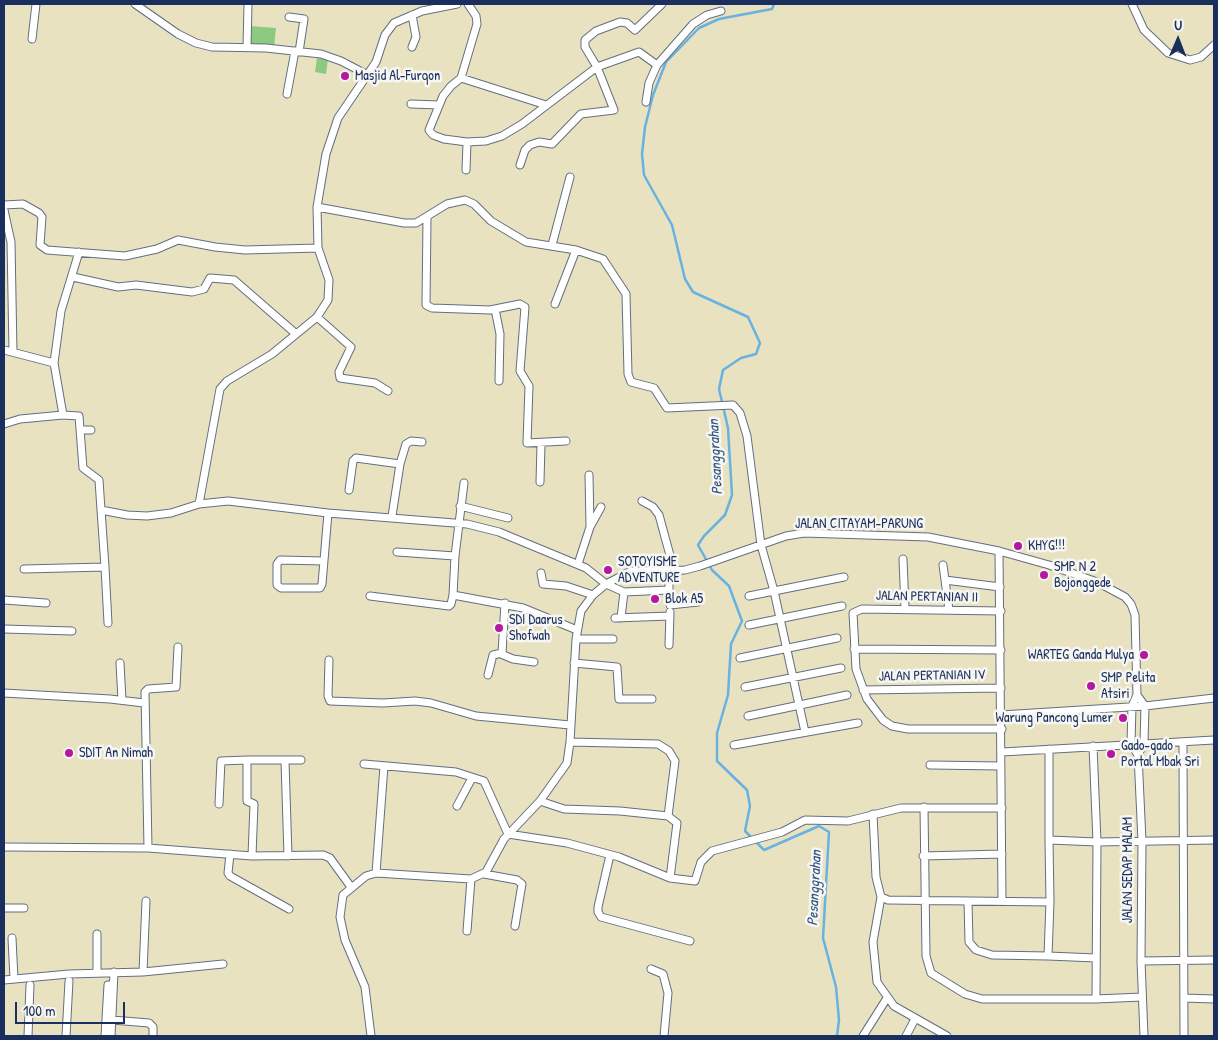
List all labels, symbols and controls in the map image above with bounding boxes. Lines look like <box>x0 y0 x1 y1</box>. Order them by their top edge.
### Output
north arrow <box>1153 15 1203 65</box>
text: U <box>1174 15 1182 34</box>
place label: Masjid Al-Furqon <box>355 68 440 84</box>
marker: Masjid Al-Furqon <box>339 70 351 82</box>
water label: Pesanggrahan <box>705 419 727 495</box>
street label: JALAN CITAYAM-PARUNG <box>795 516 923 532</box>
place label: KHYG!!! <box>1028 538 1065 554</box>
marker: KHYG!!! <box>1012 540 1024 552</box>
place label: SOTOYISME ADVENTURE <box>618 554 680 586</box>
place label: SMP N 2 Bojonggede <box>1054 559 1111 592</box>
marker: SOTOYISME ADVENTURE <box>602 564 614 576</box>
marker: SMP N 2 Bojonggede <box>1038 569 1050 581</box>
street label: JALAN PERTANIAN II <box>876 588 978 606</box>
place label: Blok A5 <box>665 591 703 607</box>
marker: Blok A5 <box>649 593 661 605</box>
place label: SDI Daarus Shofwah <box>509 612 563 644</box>
marker: SDI Daarus Shofwah <box>493 622 505 634</box>
place label: WARTEG Ganda Mulya <box>1028 647 1134 663</box>
marker: WARTEG Ganda Mulya <box>1138 649 1150 661</box>
street label: JALAN PERTANIAN IV <box>878 667 986 685</box>
place label: SMP Pelita Atsiri <box>1101 670 1155 702</box>
marker: SMP Pelita Atsiri <box>1085 680 1097 692</box>
place label: Warung Pancong Lumer <box>995 710 1113 726</box>
marker: Warung Pancong Lumer <box>1117 712 1129 724</box>
place label: Gado-gado Portal Mbak Sri <box>1121 738 1200 770</box>
place label: SDIT An Nimah <box>79 745 153 761</box>
marker: SDIT An Nimah <box>63 747 75 759</box>
marker: Gado-gado Portal Mbak Sri <box>1105 748 1117 760</box>
street label: JALAN SEDAP MALAM <box>1120 817 1136 923</box>
water label: Pesanggrahan <box>804 850 826 926</box>
scale bar <box>18 992 128 1024</box>
text: 100 m <box>23 1000 56 1021</box>

